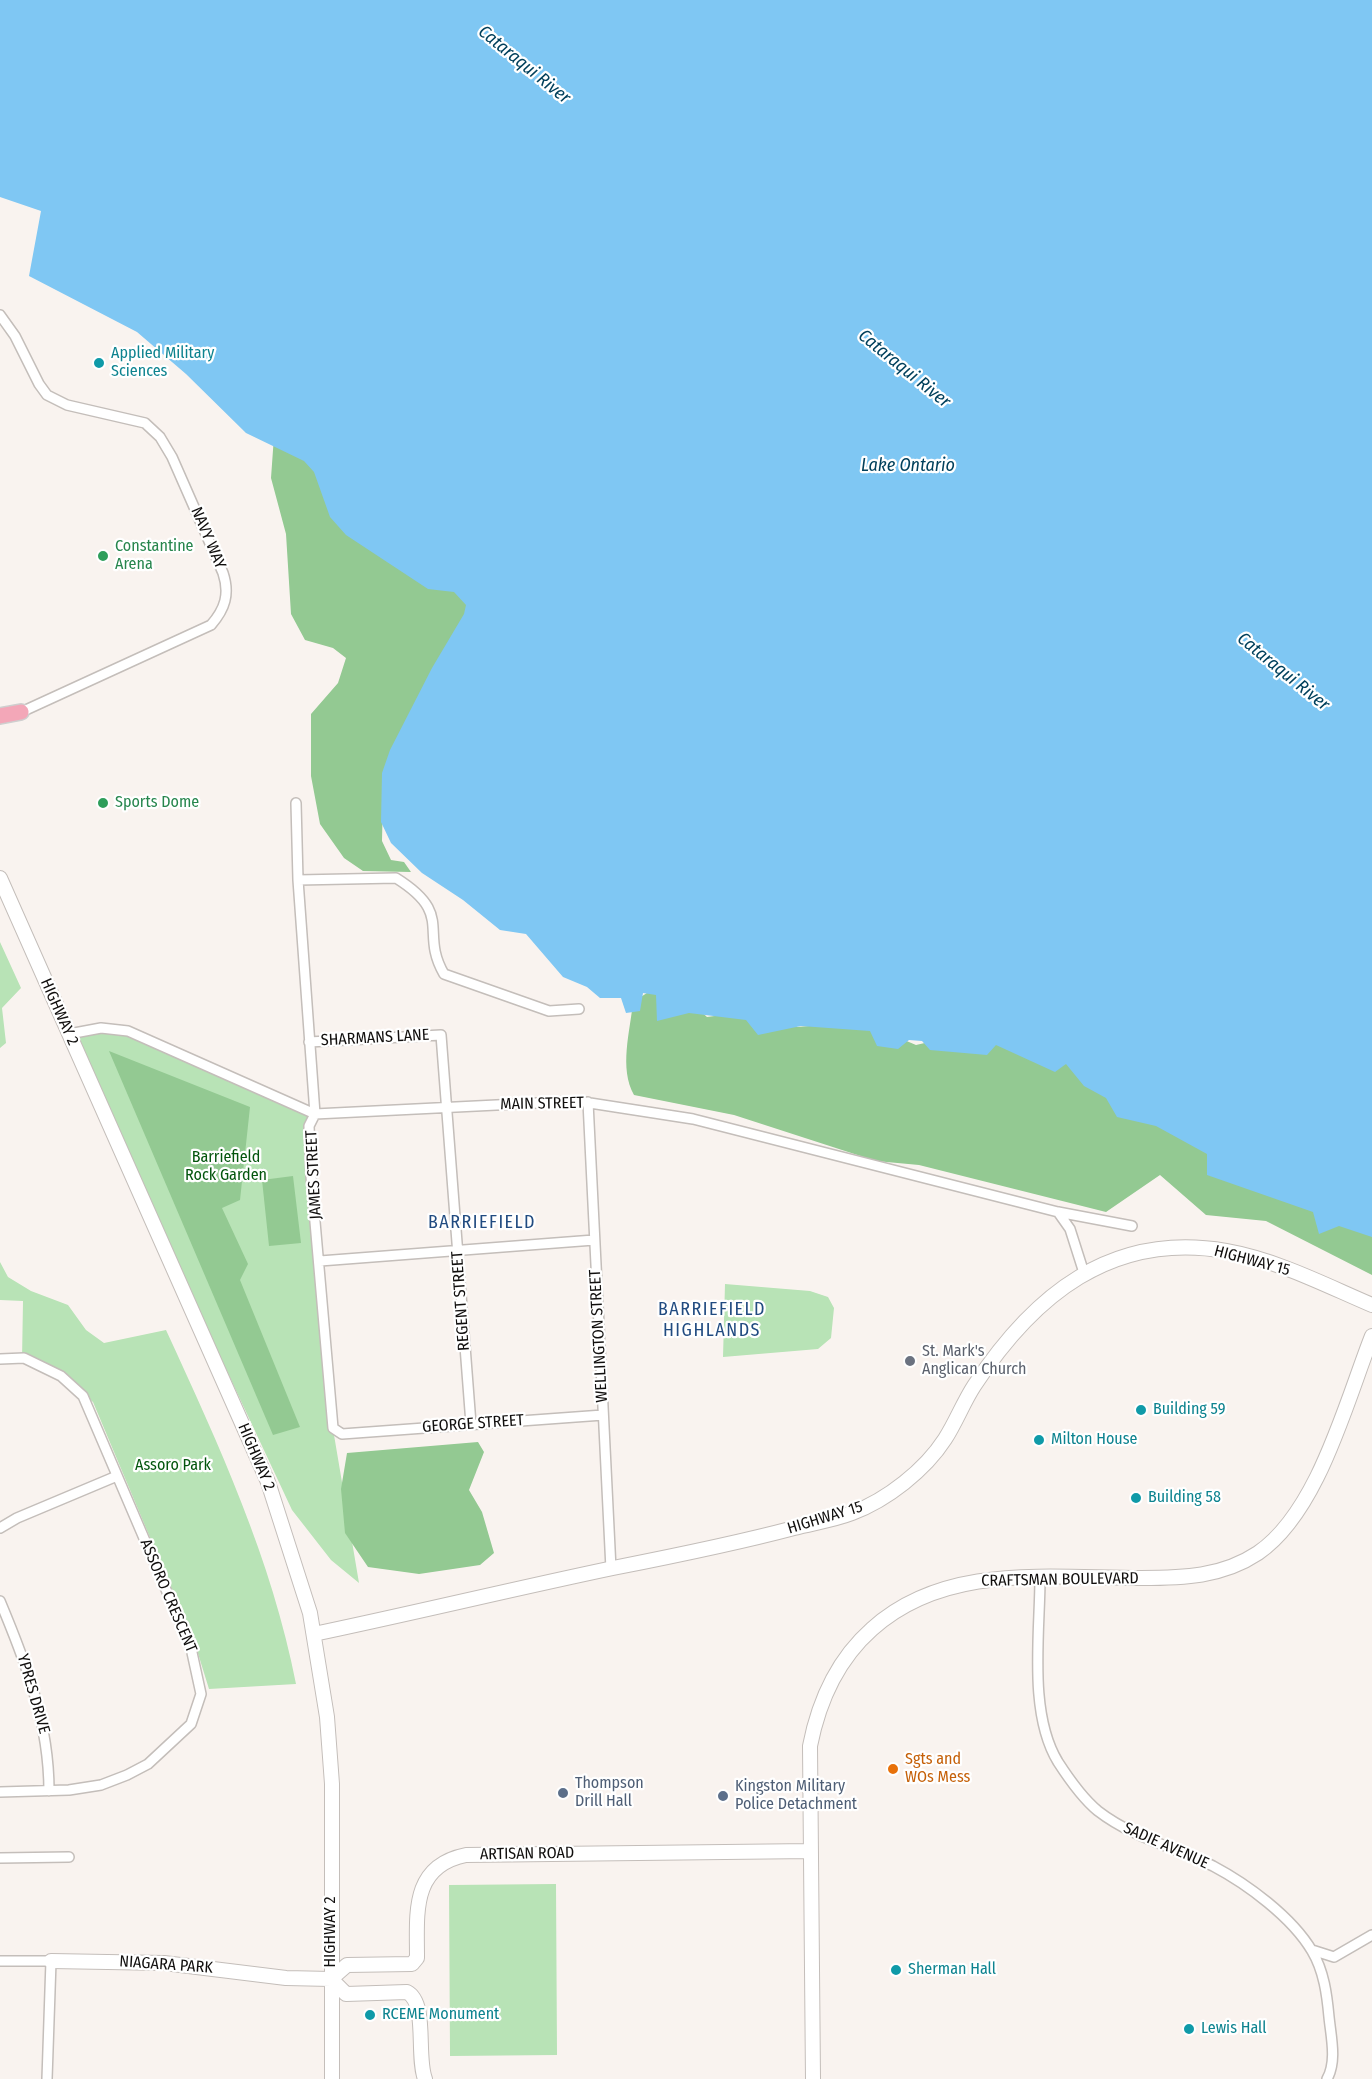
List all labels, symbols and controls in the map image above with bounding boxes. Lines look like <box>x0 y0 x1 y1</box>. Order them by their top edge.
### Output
water label: Cataraqui River <box>474 21 574 109</box>
water label: Cataraqui River <box>854 325 954 413</box>
place label: Applied Military Sciences <box>111 344 214 382</box>
marker: Applied Military Sciences <box>92 356 106 370</box>
water label: Lake Ontario <box>861 455 955 477</box>
street label: NAVY WAY <box>186 504 230 572</box>
place label: Constantine Arena <box>115 537 193 575</box>
marker: Constantine Arena <box>96 549 110 563</box>
water label: Cataraqui River <box>1233 628 1333 716</box>
place label: Sports Dome <box>115 793 199 813</box>
marker: Sports Dome <box>96 796 110 810</box>
street label: HIGHWAY 2 <box>36 976 82 1048</box>
street label: SHARMANS LANE <box>320 1026 430 1050</box>
street label: MAIN STREET <box>500 1094 584 1114</box>
street label: JAMES STREET <box>302 1130 326 1220</box>
park label: Barriefield Rock Garden <box>185 1148 267 1186</box>
district label: BARRIEFIELD <box>428 1212 536 1234</box>
street label: HIGHWAY 15 <box>1212 1242 1292 1280</box>
street label: REGENT STREET <box>448 1251 474 1351</box>
street label: WELLINGTON STREET <box>586 1269 612 1403</box>
district label: BARRIEFIELD HIGHLANDS <box>658 1299 766 1342</box>
place label: St. Mark's Anglican Church <box>922 1342 1027 1380</box>
marker: St. Mark's Anglican Church <box>903 1354 917 1368</box>
place label: Building 59 <box>1153 1400 1225 1420</box>
marker: Building 59 <box>1134 1403 1148 1417</box>
street label: GEORGE STREET <box>422 1411 524 1437</box>
street label: HIGHWAY 2 <box>233 1421 279 1493</box>
place label: Milton House <box>1051 1430 1137 1450</box>
marker: Milton House <box>1032 1433 1046 1447</box>
park label: Assoro Park <box>135 1456 211 1476</box>
place label: Building 58 <box>1148 1488 1221 1508</box>
marker: Building 58 <box>1129 1491 1143 1505</box>
street label: HIGHWAY 15 <box>785 1497 865 1539</box>
street label: ASSORO CRESCENT <box>135 1536 201 1656</box>
street label: CRAFTSMAN BOULEVARD <box>981 1569 1139 1591</box>
street label: YPRES DRIVE <box>12 1652 54 1736</box>
place label: Sgts and WOs Mess <box>905 1750 970 1788</box>
marker: Sgts and WOs Mess <box>886 1762 900 1776</box>
place label: Thompson Drill Hall <box>575 1774 644 1812</box>
place label: Kingston Military Police Detachment <box>735 1777 857 1815</box>
marker: Thompson Drill Hall <box>556 1786 570 1800</box>
marker: Kingston Military Police Detachment <box>716 1789 730 1803</box>
street label: SADIE AVENUE <box>1120 1819 1212 1873</box>
street label: ARTISAN ROAD <box>480 1844 574 1864</box>
street label: HIGHWAY 2 <box>321 1896 341 1968</box>
street label: NIAGARA PARK <box>119 1952 213 1978</box>
place label: Sherman Hall <box>908 1960 996 1980</box>
marker: Sherman Hall <box>889 1963 903 1977</box>
place label: RCEME Monument <box>382 2005 499 2025</box>
marker: RCEME Monument <box>363 2008 377 2022</box>
place label: Lewis Hall <box>1201 2019 1267 2039</box>
marker: Lewis Hall <box>1182 2022 1196 2036</box>

